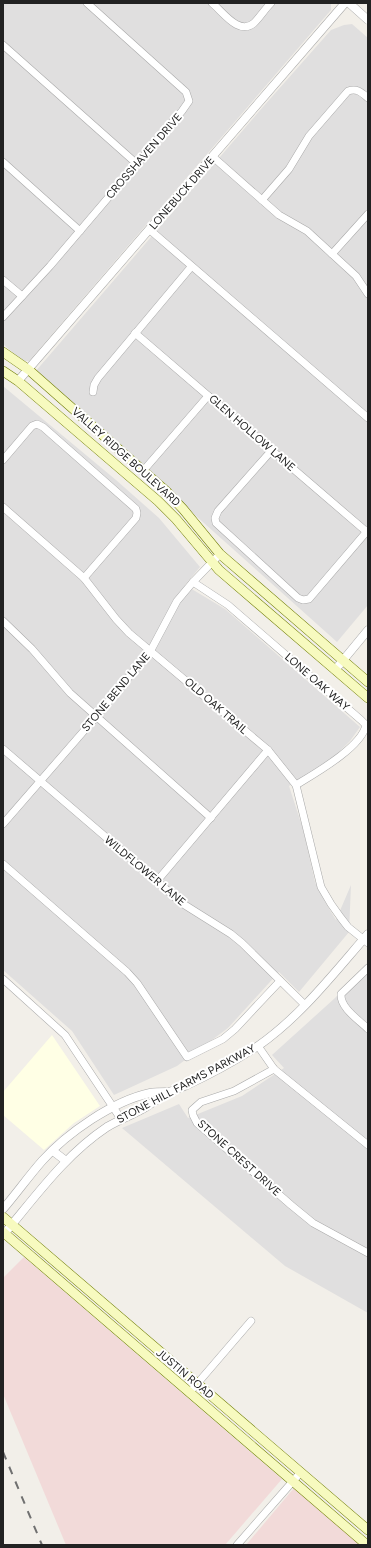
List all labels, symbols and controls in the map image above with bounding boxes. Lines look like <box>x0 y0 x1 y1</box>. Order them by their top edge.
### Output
street label: CROSSHAVEN DRIVE <box>103 111 185 201</box>
street label: LONEBUCK DRIVE <box>147 154 217 232</box>
street label: GLEN HOLLOW LANE <box>206 392 298 474</box>
street label: VALLEY RIDGE BOULEVARD <box>69 405 183 509</box>
street label: STONE BEND LANE <box>79 650 153 734</box>
street label: LONE OAK WAY <box>282 650 352 714</box>
street label: OLD OAK TRAIL <box>182 675 250 737</box>
street label: WILDFLOWER LANE <box>102 833 188 909</box>
street label: STONE HILL FARMS PARKWAY <box>114 1042 258 1126</box>
street label: STONE CREST DRIVE <box>195 1117 283 1199</box>
street label: JUSTIN ROAD <box>154 1346 217 1402</box>

